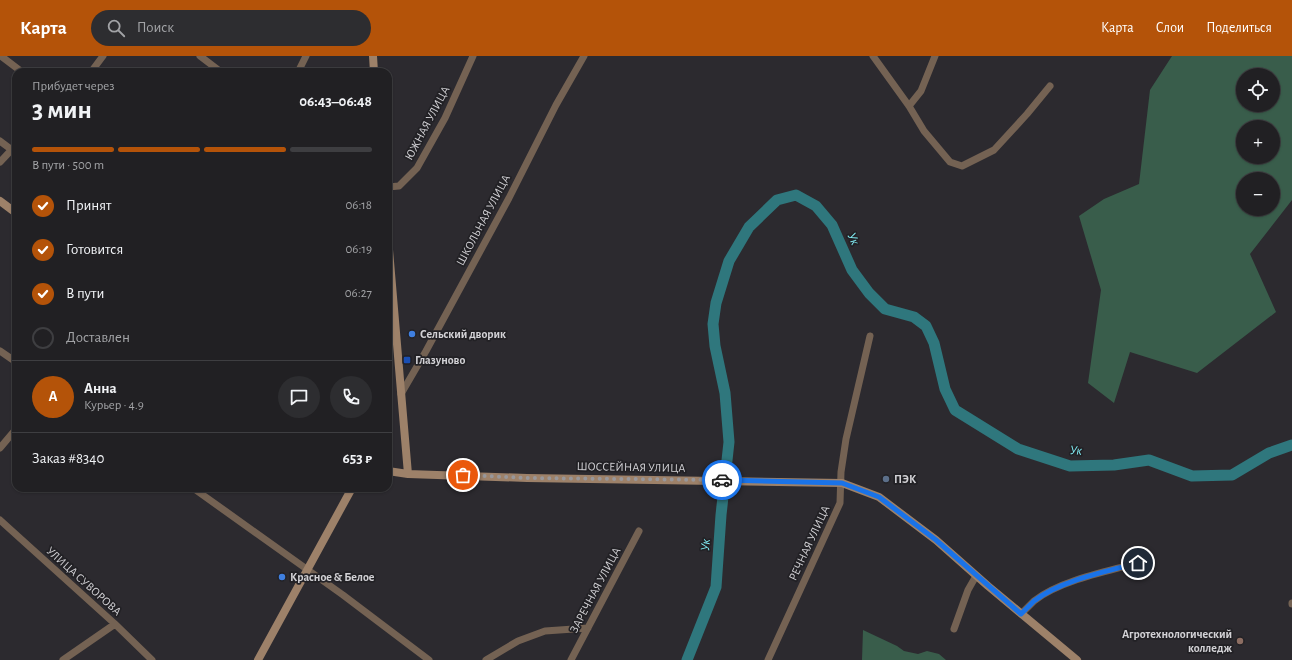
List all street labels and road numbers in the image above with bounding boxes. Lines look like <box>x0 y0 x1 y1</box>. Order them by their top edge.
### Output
street label: ЮЖНАЯ УЛИЦА <box>402 84 452 162</box>
street label: ШКОЛЬНАЯ УЛИЦА <box>454 173 512 267</box>
street label: ШОССЕЙНАЯ УЛИЦА <box>576 459 686 474</box>
street label: РЕЧНАЯ УЛИЦА <box>786 504 832 582</box>
street label: УЛИЦА СУВОРОВА <box>44 544 124 618</box>
street label: ЗАРЕЧНАЯ УЛИЦА <box>567 545 623 635</box>

